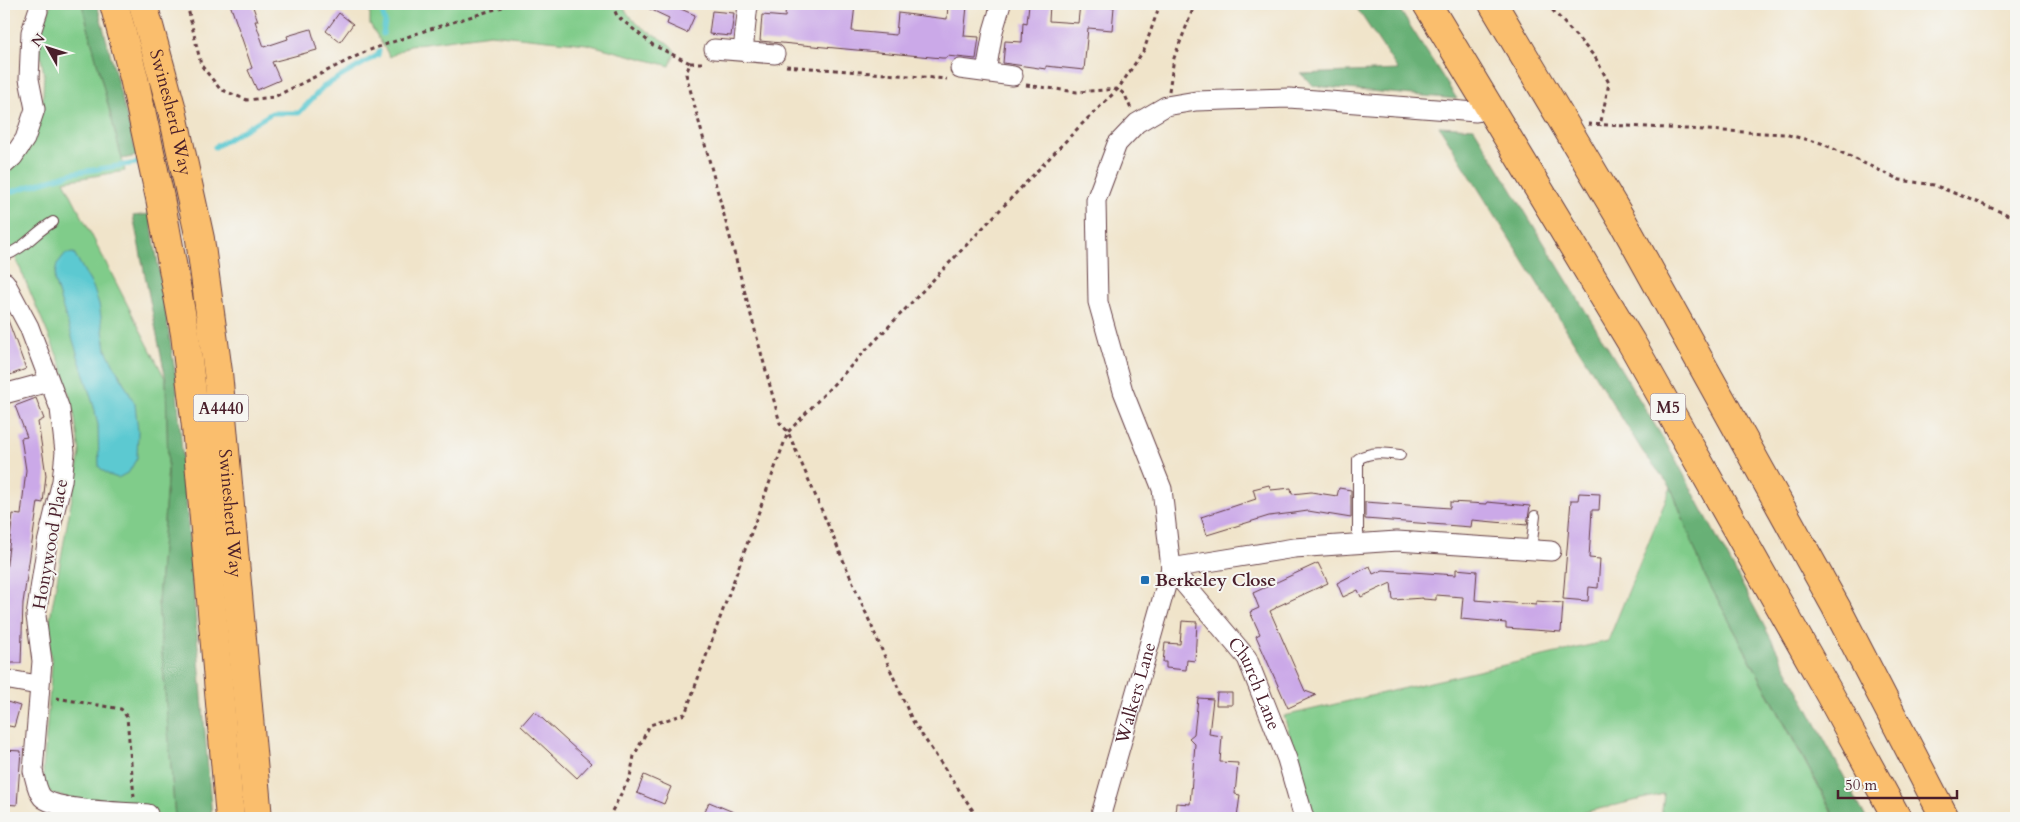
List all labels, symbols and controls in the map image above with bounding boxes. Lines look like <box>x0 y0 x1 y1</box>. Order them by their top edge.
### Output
north arrow <box>22 22 72 72</box>
text: N <box>27 29 49 51</box>
street label: Swinesherd Way <box>143 47 198 178</box>
road number: A4440 <box>194 394 248 422</box>
road number: M5 <box>1650 394 1686 421</box>
street label: Swinesherd Way <box>212 448 248 579</box>
street label: Honywood Place <box>27 477 74 611</box>
place label: Berkeley Close <box>1155 568 1276 593</box>
marker: Berkeley Close <box>1139 574 1151 586</box>
street label: Church Lane <box>1222 632 1286 734</box>
street label: Walkers Lane <box>1109 639 1162 748</box>
scale bar <box>1838 767 1956 799</box>
text: 50 m <box>1845 775 1877 795</box>

